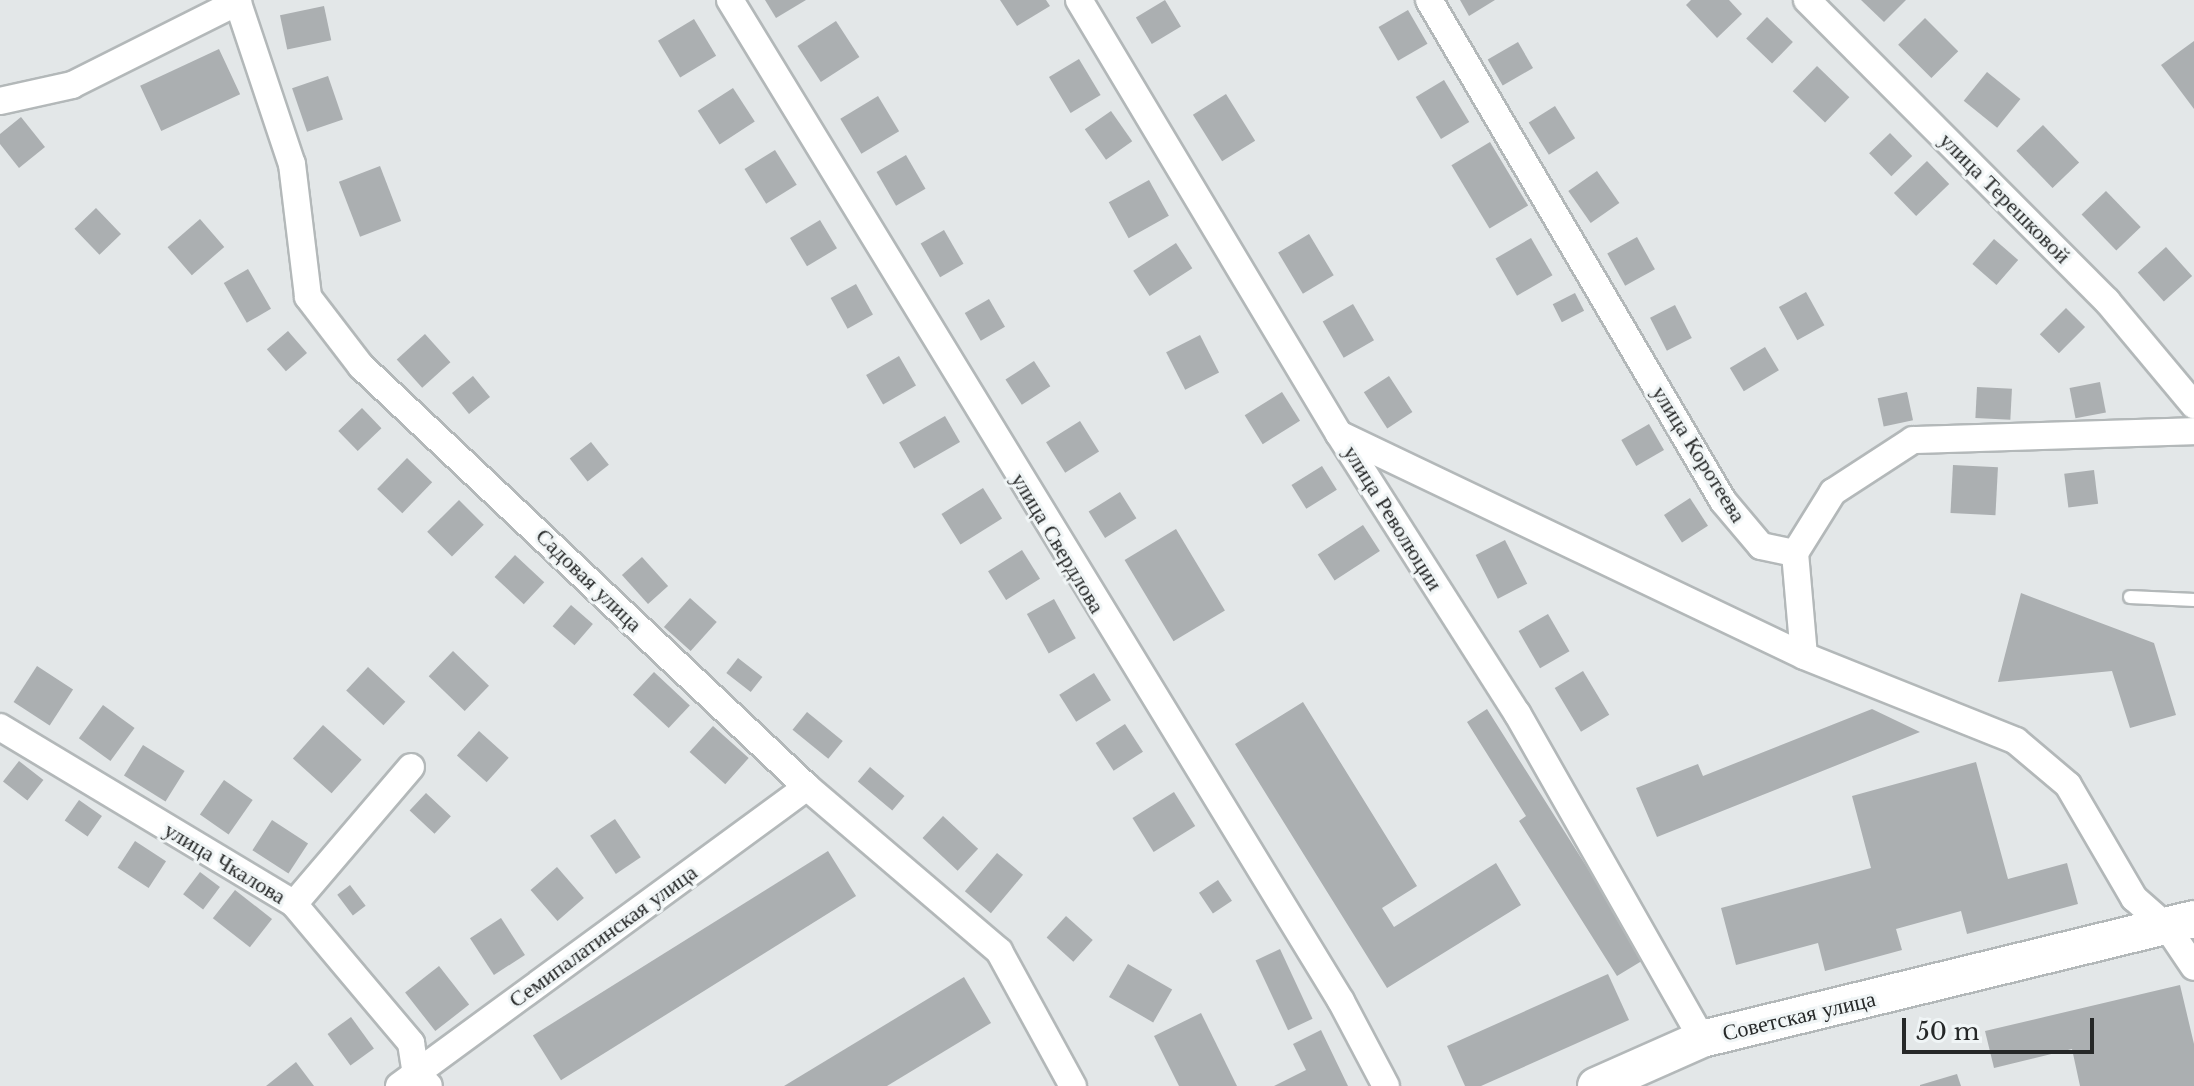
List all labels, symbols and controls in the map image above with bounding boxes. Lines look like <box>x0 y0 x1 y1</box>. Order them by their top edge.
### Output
street label: улица Терешковой <box>1934 127 2076 269</box>
street label: улица Коротеева <box>1646 381 1752 527</box>
street label: улица Революции <box>1338 441 1448 595</box>
street label: улица Свердлова <box>1006 468 1110 618</box>
street label: Садовая улица <box>530 523 648 637</box>
street label: улица Чкалова <box>159 816 291 910</box>
street label: Семипалатинская улица <box>504 859 702 1013</box>
street label: Советская улица <box>1720 986 1878 1046</box>
scale bar <box>1906 1002 2098 1052</box>
text: 50 m <box>1916 1017 1979 1046</box>

